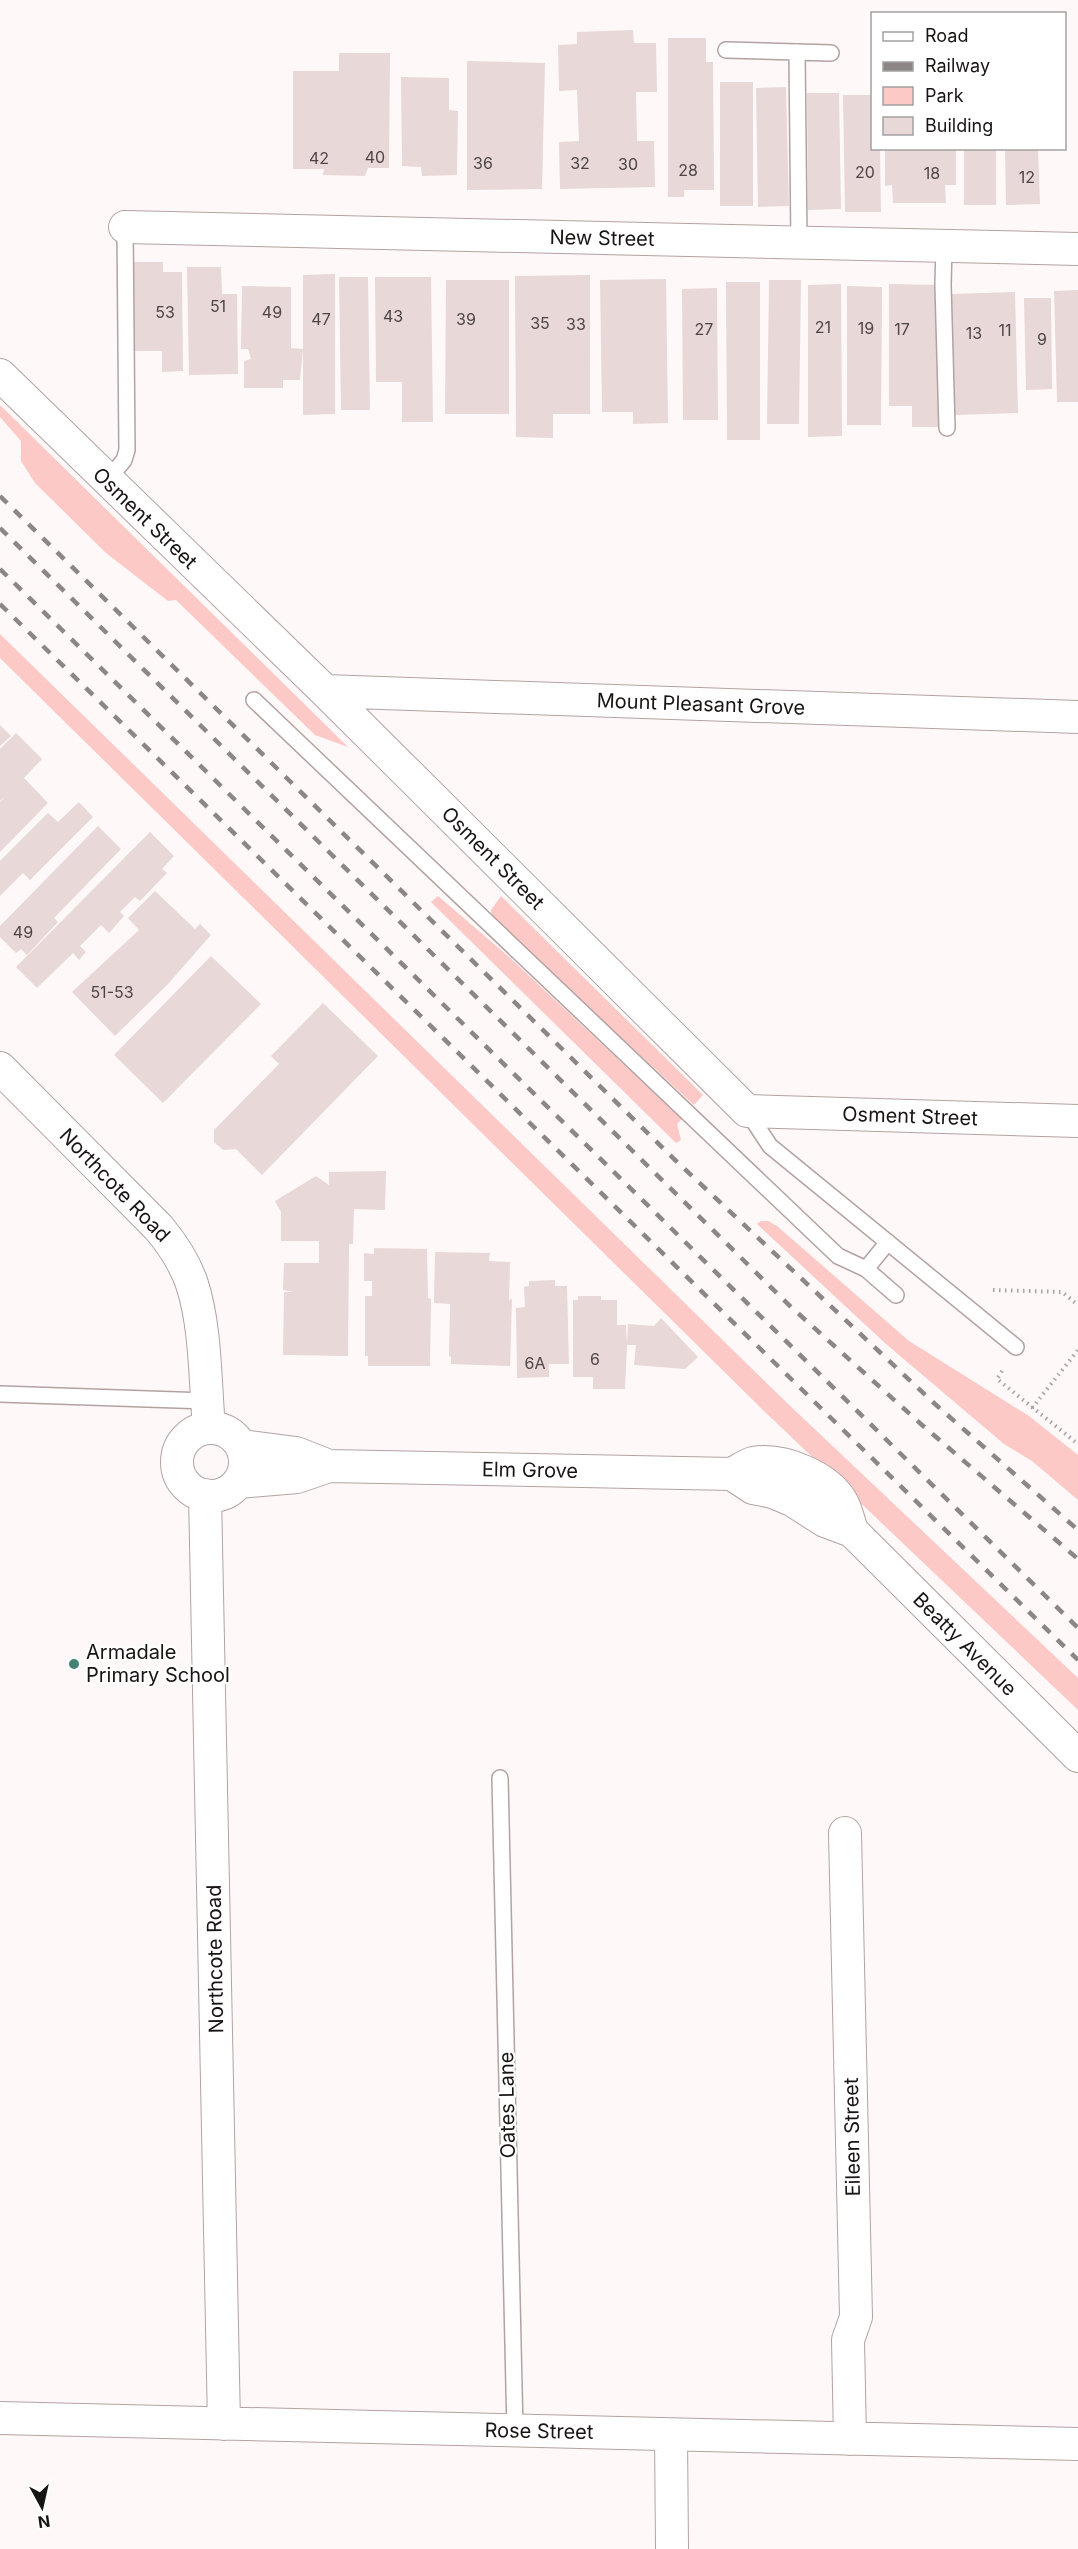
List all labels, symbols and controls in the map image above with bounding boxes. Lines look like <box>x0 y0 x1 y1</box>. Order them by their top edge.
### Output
legend <box>871 12 1066 150</box>
text: Road <box>925 25 968 46</box>
text: Railway <box>925 55 990 76</box>
text: Park <box>925 85 964 106</box>
text: Building <box>925 115 993 136</box>
house number: 40 <box>365 147 385 167</box>
house number: 42 <box>309 148 329 168</box>
house number: 36 <box>473 153 493 173</box>
house number: 32 <box>570 153 590 173</box>
house number: 30 <box>618 154 638 174</box>
house number: 28 <box>678 160 698 180</box>
house number: 20 <box>855 162 875 182</box>
house number: 18 <box>924 163 940 183</box>
house number: 12 <box>1019 167 1035 187</box>
street label: New Street <box>549 225 655 251</box>
house number: 51 <box>210 296 226 316</box>
house number: 53 <box>155 302 175 322</box>
house number: 49 <box>262 302 282 322</box>
house number: 43 <box>383 306 403 326</box>
house number: 47 <box>311 309 331 329</box>
house number: 39 <box>456 309 476 329</box>
house number: 35 <box>530 313 550 333</box>
house number: 33 <box>566 314 586 334</box>
house number: 21 <box>815 317 831 337</box>
house number: 19 <box>858 318 874 338</box>
house number: 27 <box>695 319 713 339</box>
house number: 17 <box>894 319 910 339</box>
house number: 11 <box>998 320 1012 340</box>
house number: 13 <box>966 323 982 343</box>
house number: 9 <box>1037 329 1047 349</box>
street label: Osment Street <box>88 462 202 574</box>
street label: Mount Pleasant Grove <box>596 688 806 720</box>
street label: Osment Street <box>437 802 550 915</box>
house number: 49 <box>13 922 33 942</box>
house number: 51-53 <box>90 982 134 1002</box>
street label: Osment Street <box>842 1102 979 1130</box>
street label: Northcote Road <box>55 1123 175 1247</box>
house number: 6 <box>590 1349 600 1369</box>
house number: 6A <box>525 1353 545 1373</box>
street label: Elm Grove <box>482 1457 578 1483</box>
street label: Beatty Avenue <box>908 1587 1022 1701</box>
place label: Armadale Primary School <box>86 1640 230 1687</box>
marker: Armadale Primary School <box>67 1657 81 1671</box>
street label: Northcote Road <box>202 1885 228 2033</box>
street label: Oates Lane <box>494 2051 520 2159</box>
street label: Eileen Street <box>839 2077 865 2197</box>
street label: Rose Street <box>484 2418 594 2444</box>
north arrow <box>12 2477 72 2537</box>
text: N <box>37 2511 52 2533</box>

